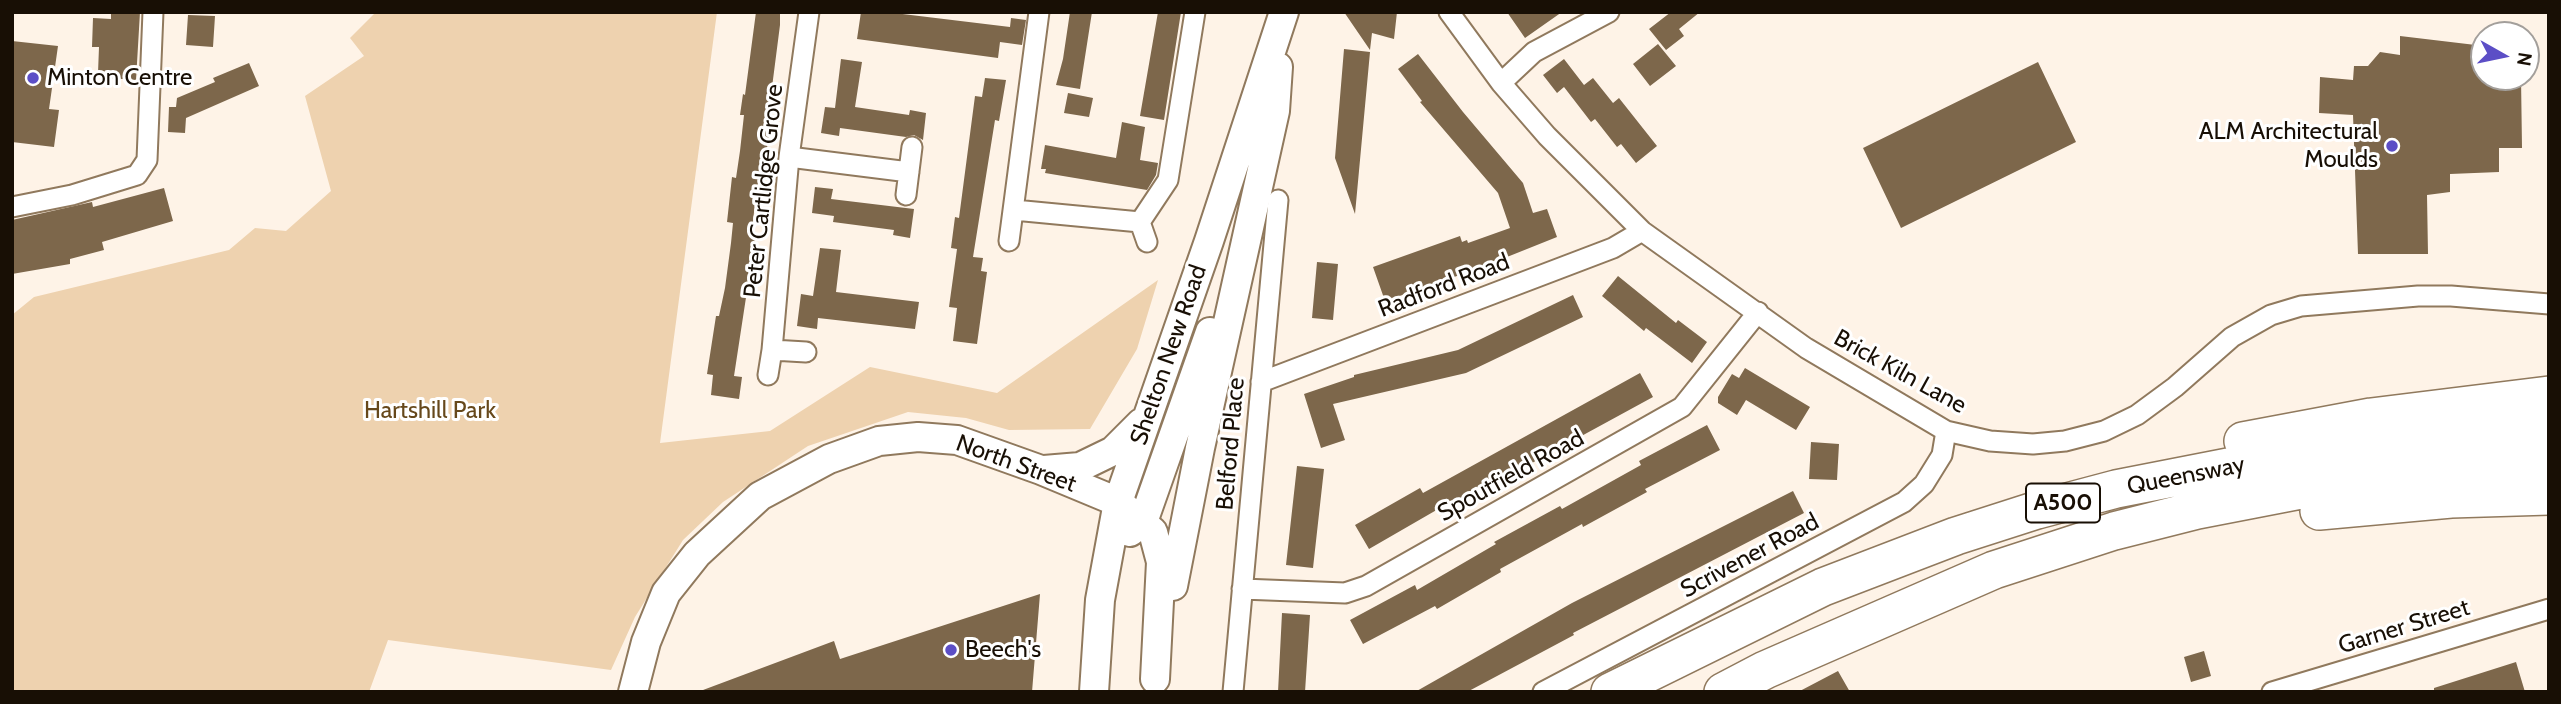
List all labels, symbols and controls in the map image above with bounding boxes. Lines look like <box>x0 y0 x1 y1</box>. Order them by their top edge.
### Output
north arrow <box>2470 21 2540 91</box>
text: N <box>2512 51 2537 67</box>
place label: Minton Centre <box>47 64 192 92</box>
marker: Minton Centre <box>25 70 41 86</box>
street label: Peter Cartlidge Grove <box>738 83 790 299</box>
place label: ALM Architectural Moulds <box>2199 118 2378 174</box>
marker: ALM Architectural Moulds <box>2384 138 2400 154</box>
street label: Radford Road <box>1374 248 1514 324</box>
street label: Shelton New Road <box>1125 261 1213 449</box>
street label: Brick Kiln Lane <box>1829 324 1971 420</box>
street label: Belford Place <box>1211 377 1251 511</box>
park label: Hartshill Park <box>364 397 496 425</box>
street label: Spoutfield Road <box>1433 424 1589 528</box>
street label: North Street <box>952 429 1080 499</box>
street label: Queensway <box>2125 450 2247 502</box>
road number: A500 <box>2026 484 2100 523</box>
street label: Scrivener Road <box>1676 508 1824 604</box>
street label: Garner Street <box>2335 593 2473 661</box>
place label: Beech's <box>965 636 1041 664</box>
marker: Beech's <box>943 642 959 658</box>

